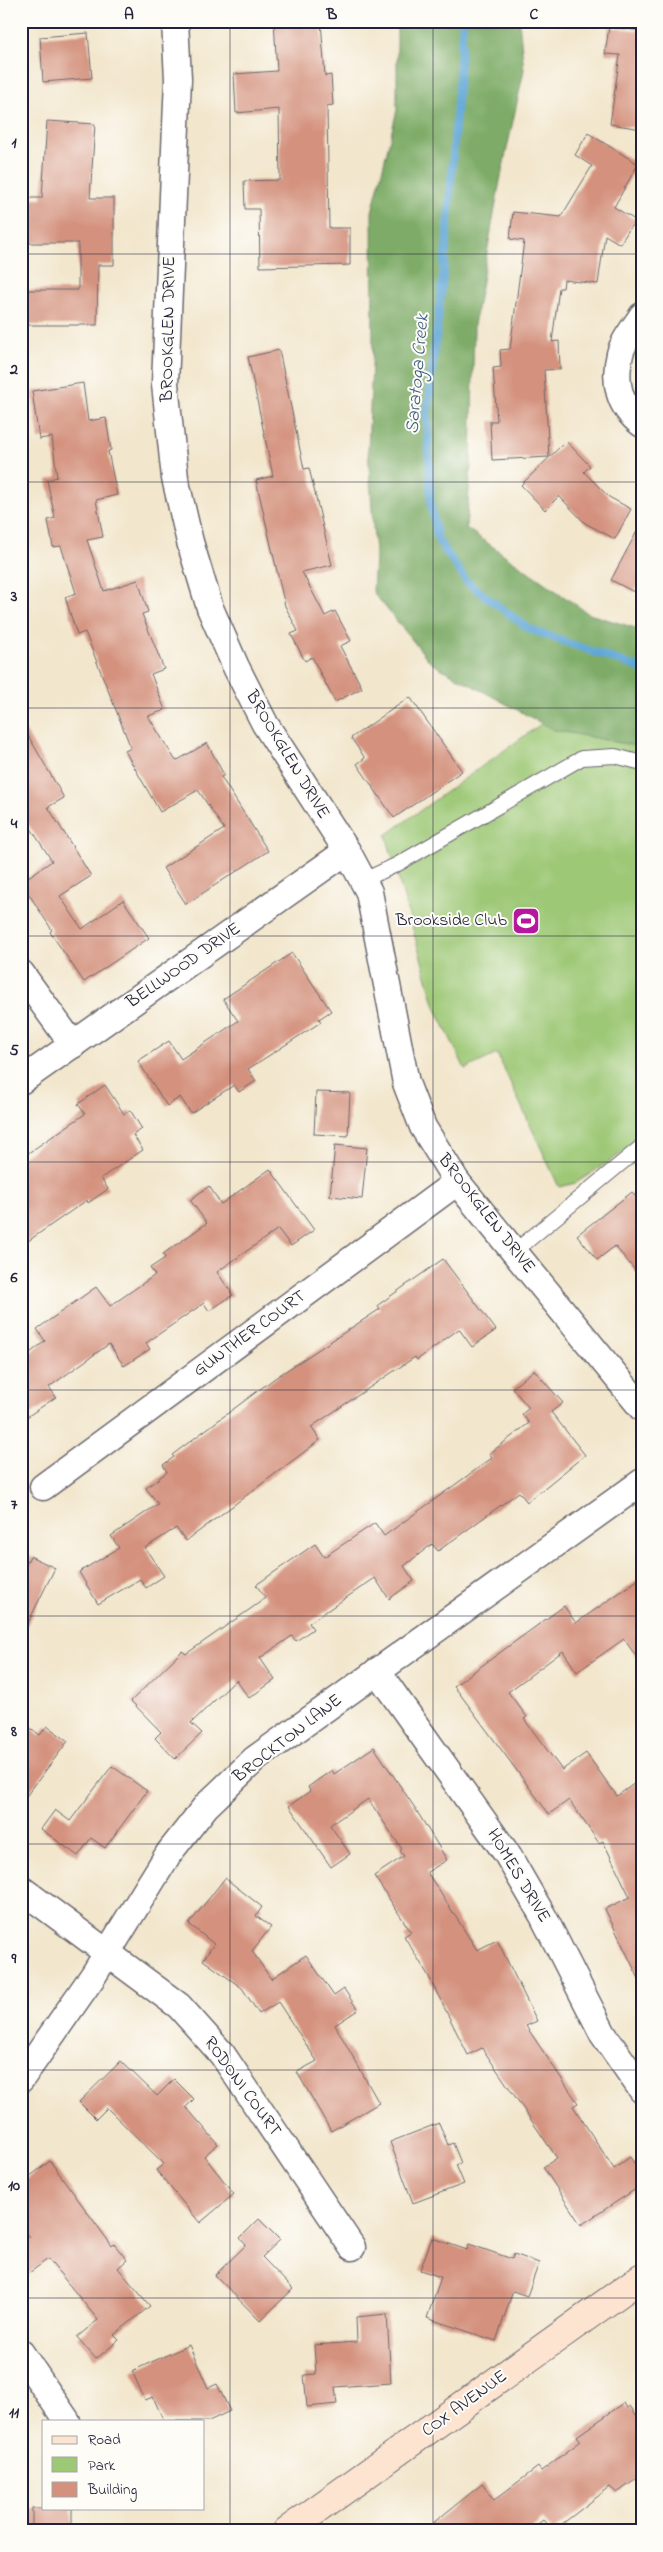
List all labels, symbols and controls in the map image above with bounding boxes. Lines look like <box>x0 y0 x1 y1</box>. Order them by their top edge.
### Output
text: A <box>124 3 134 27</box>
text: B <box>326 3 338 27</box>
text: C <box>530 3 539 27</box>
text: 1 <box>11 131 17 155</box>
street label: BROOKGLEN DRIVE <box>155 256 183 403</box>
water label: Saratoga Creek <box>399 312 438 435</box>
text: 2 <box>9 358 18 382</box>
text: 3 <box>10 585 18 609</box>
street label: BROOKGLEN DRIVE <box>238 685 336 824</box>
text: 4 <box>10 812 18 836</box>
sports icon: Brookside Club <box>511 906 541 936</box>
place label: Brookside Club <box>395 908 507 934</box>
street label: BELLWOOD DRIVE <box>121 917 247 1016</box>
text: 5 <box>9 1039 19 1063</box>
street label: BROOKGLEN DRIVE <box>430 1148 541 1280</box>
text: 6 <box>9 1266 18 1290</box>
street label: GUNTHER COURT <box>188 1284 312 1384</box>
text: 7 <box>11 1493 18 1517</box>
street label: BROCKTON LANE <box>227 1688 348 1791</box>
text: 8 <box>10 1720 17 1744</box>
street label: HOMES DRIVE <box>480 1824 556 1928</box>
text: 9 <box>11 1947 17 1971</box>
street label: RODONI COURT <box>197 2032 287 2142</box>
text: 10 <box>8 2174 20 2198</box>
street label: COX AVENUE <box>417 2364 513 2444</box>
text: 11 <box>9 2401 20 2425</box>
legend <box>42 2420 205 2510</box>
text: Road <box>88 2429 121 2451</box>
text: Park <box>88 2455 116 2477</box>
text: Building <box>87 2479 137 2502</box>

